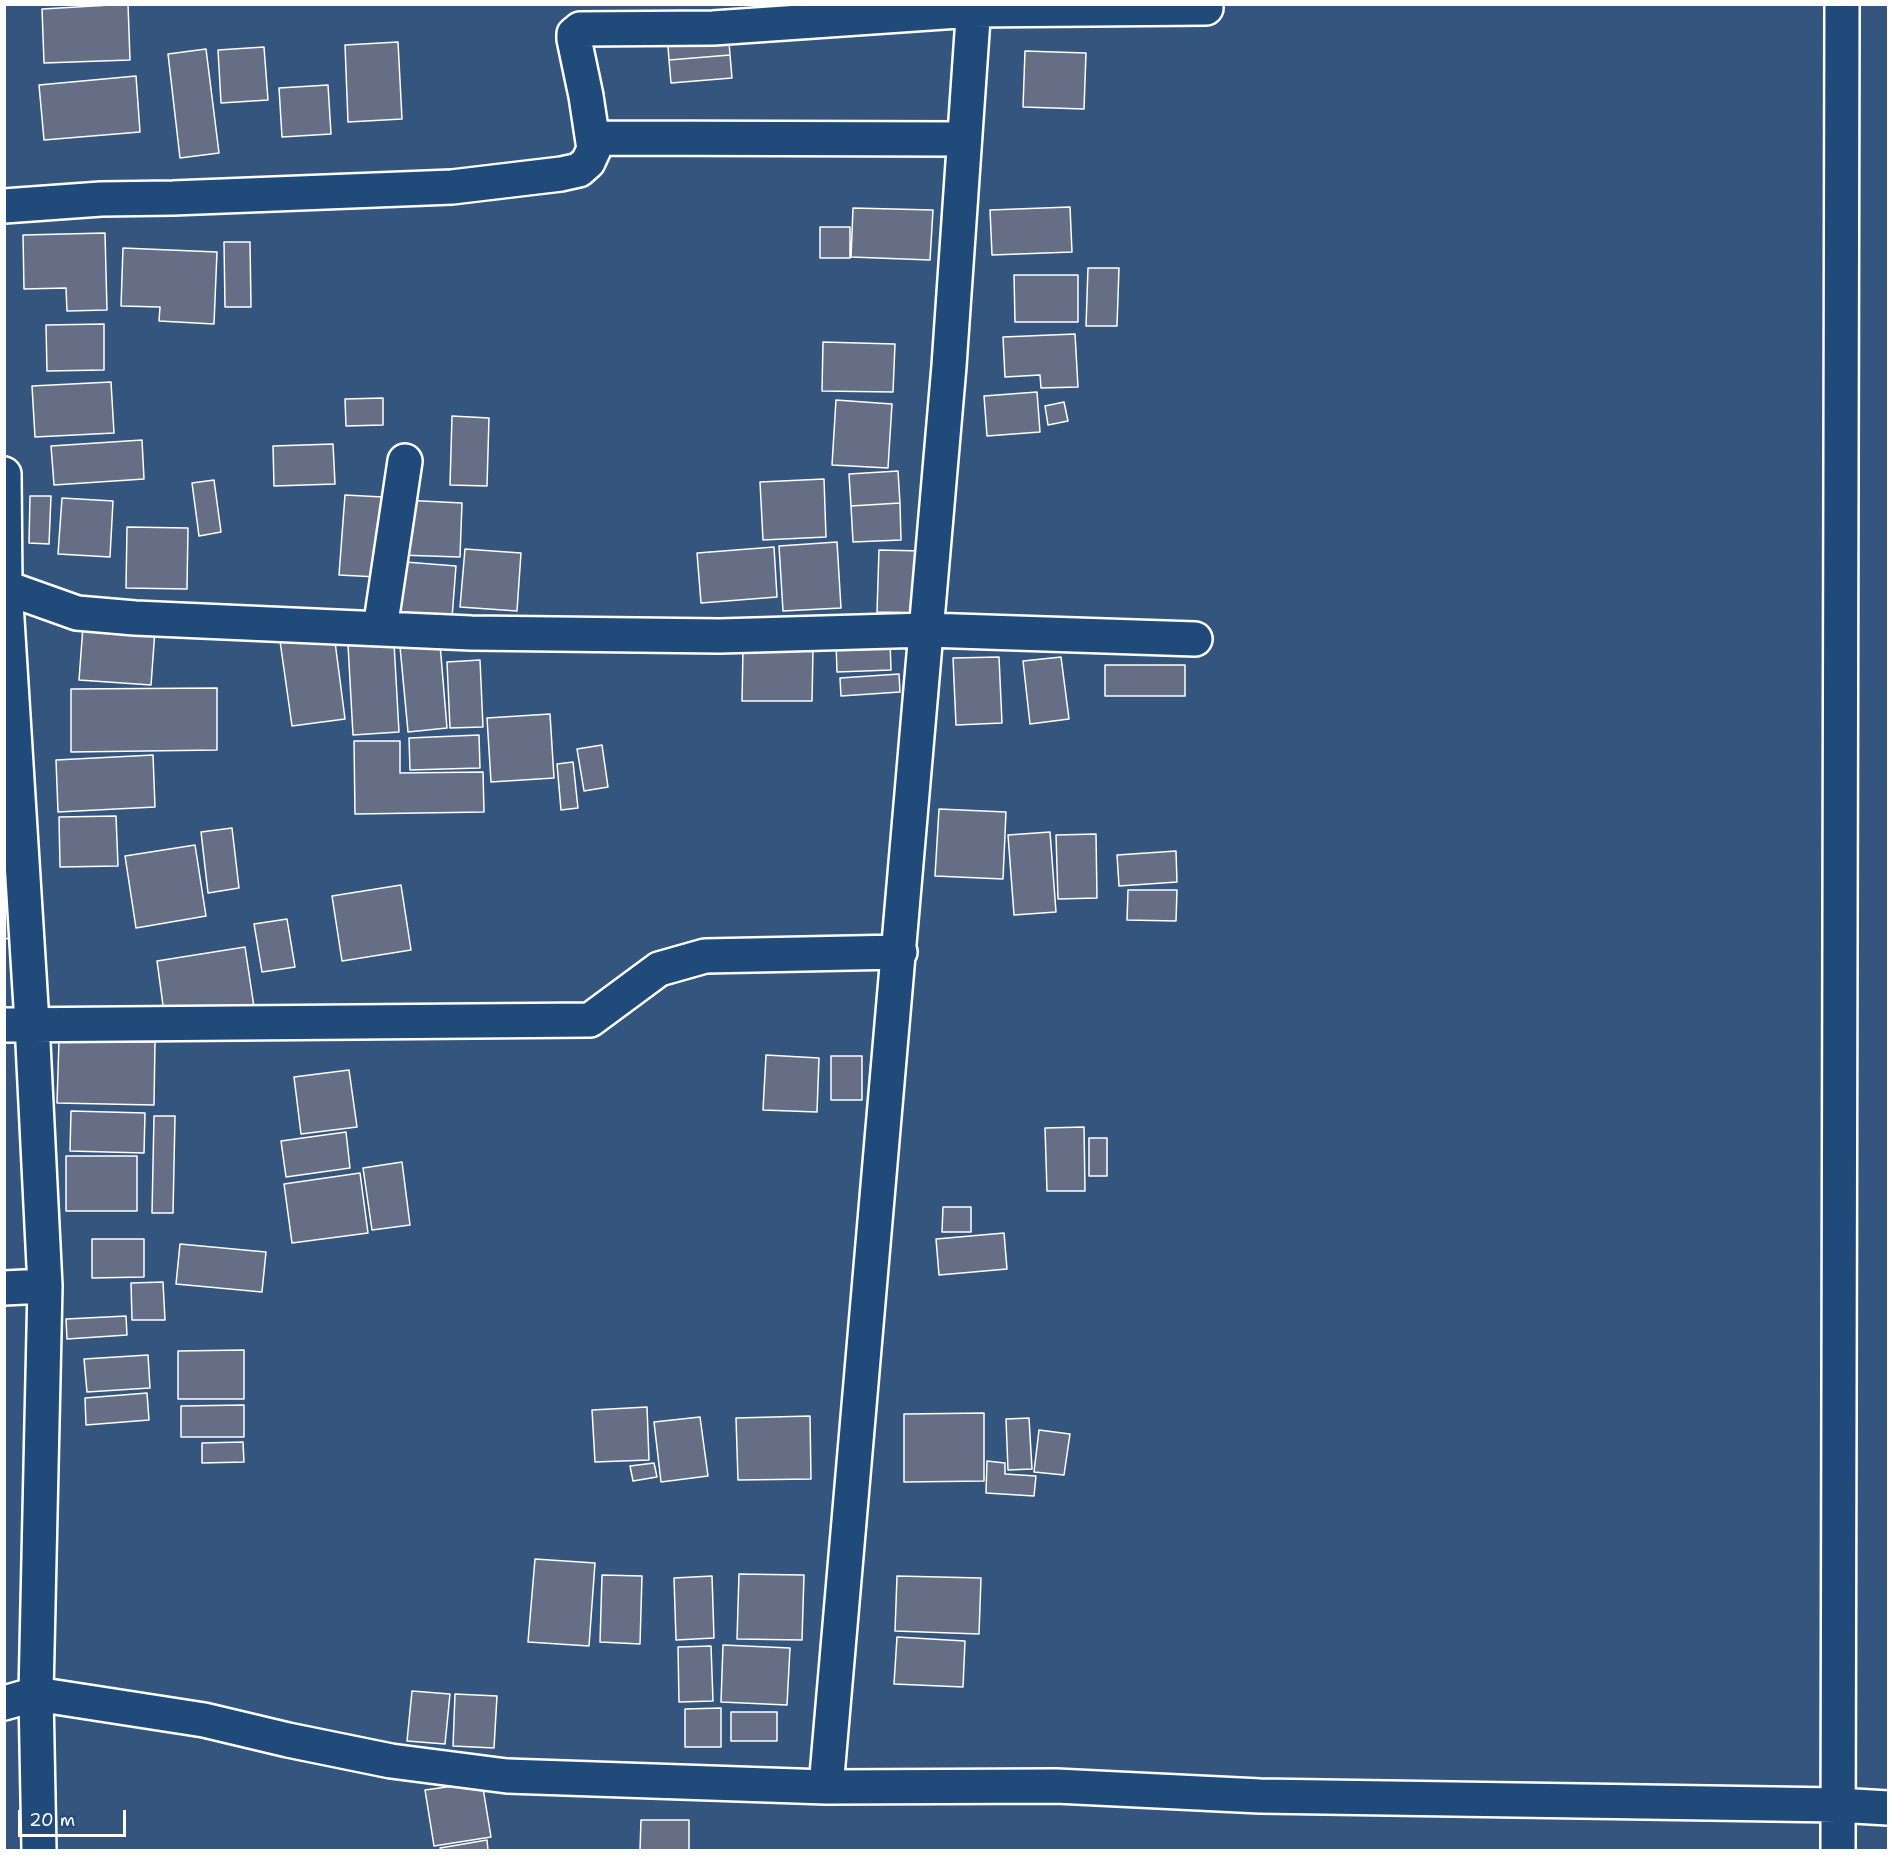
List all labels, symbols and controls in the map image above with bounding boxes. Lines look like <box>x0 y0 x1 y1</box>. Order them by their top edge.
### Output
scale bar <box>21 1798 129 1836</box>
text: 20 m <box>29 1808 75 1832</box>

